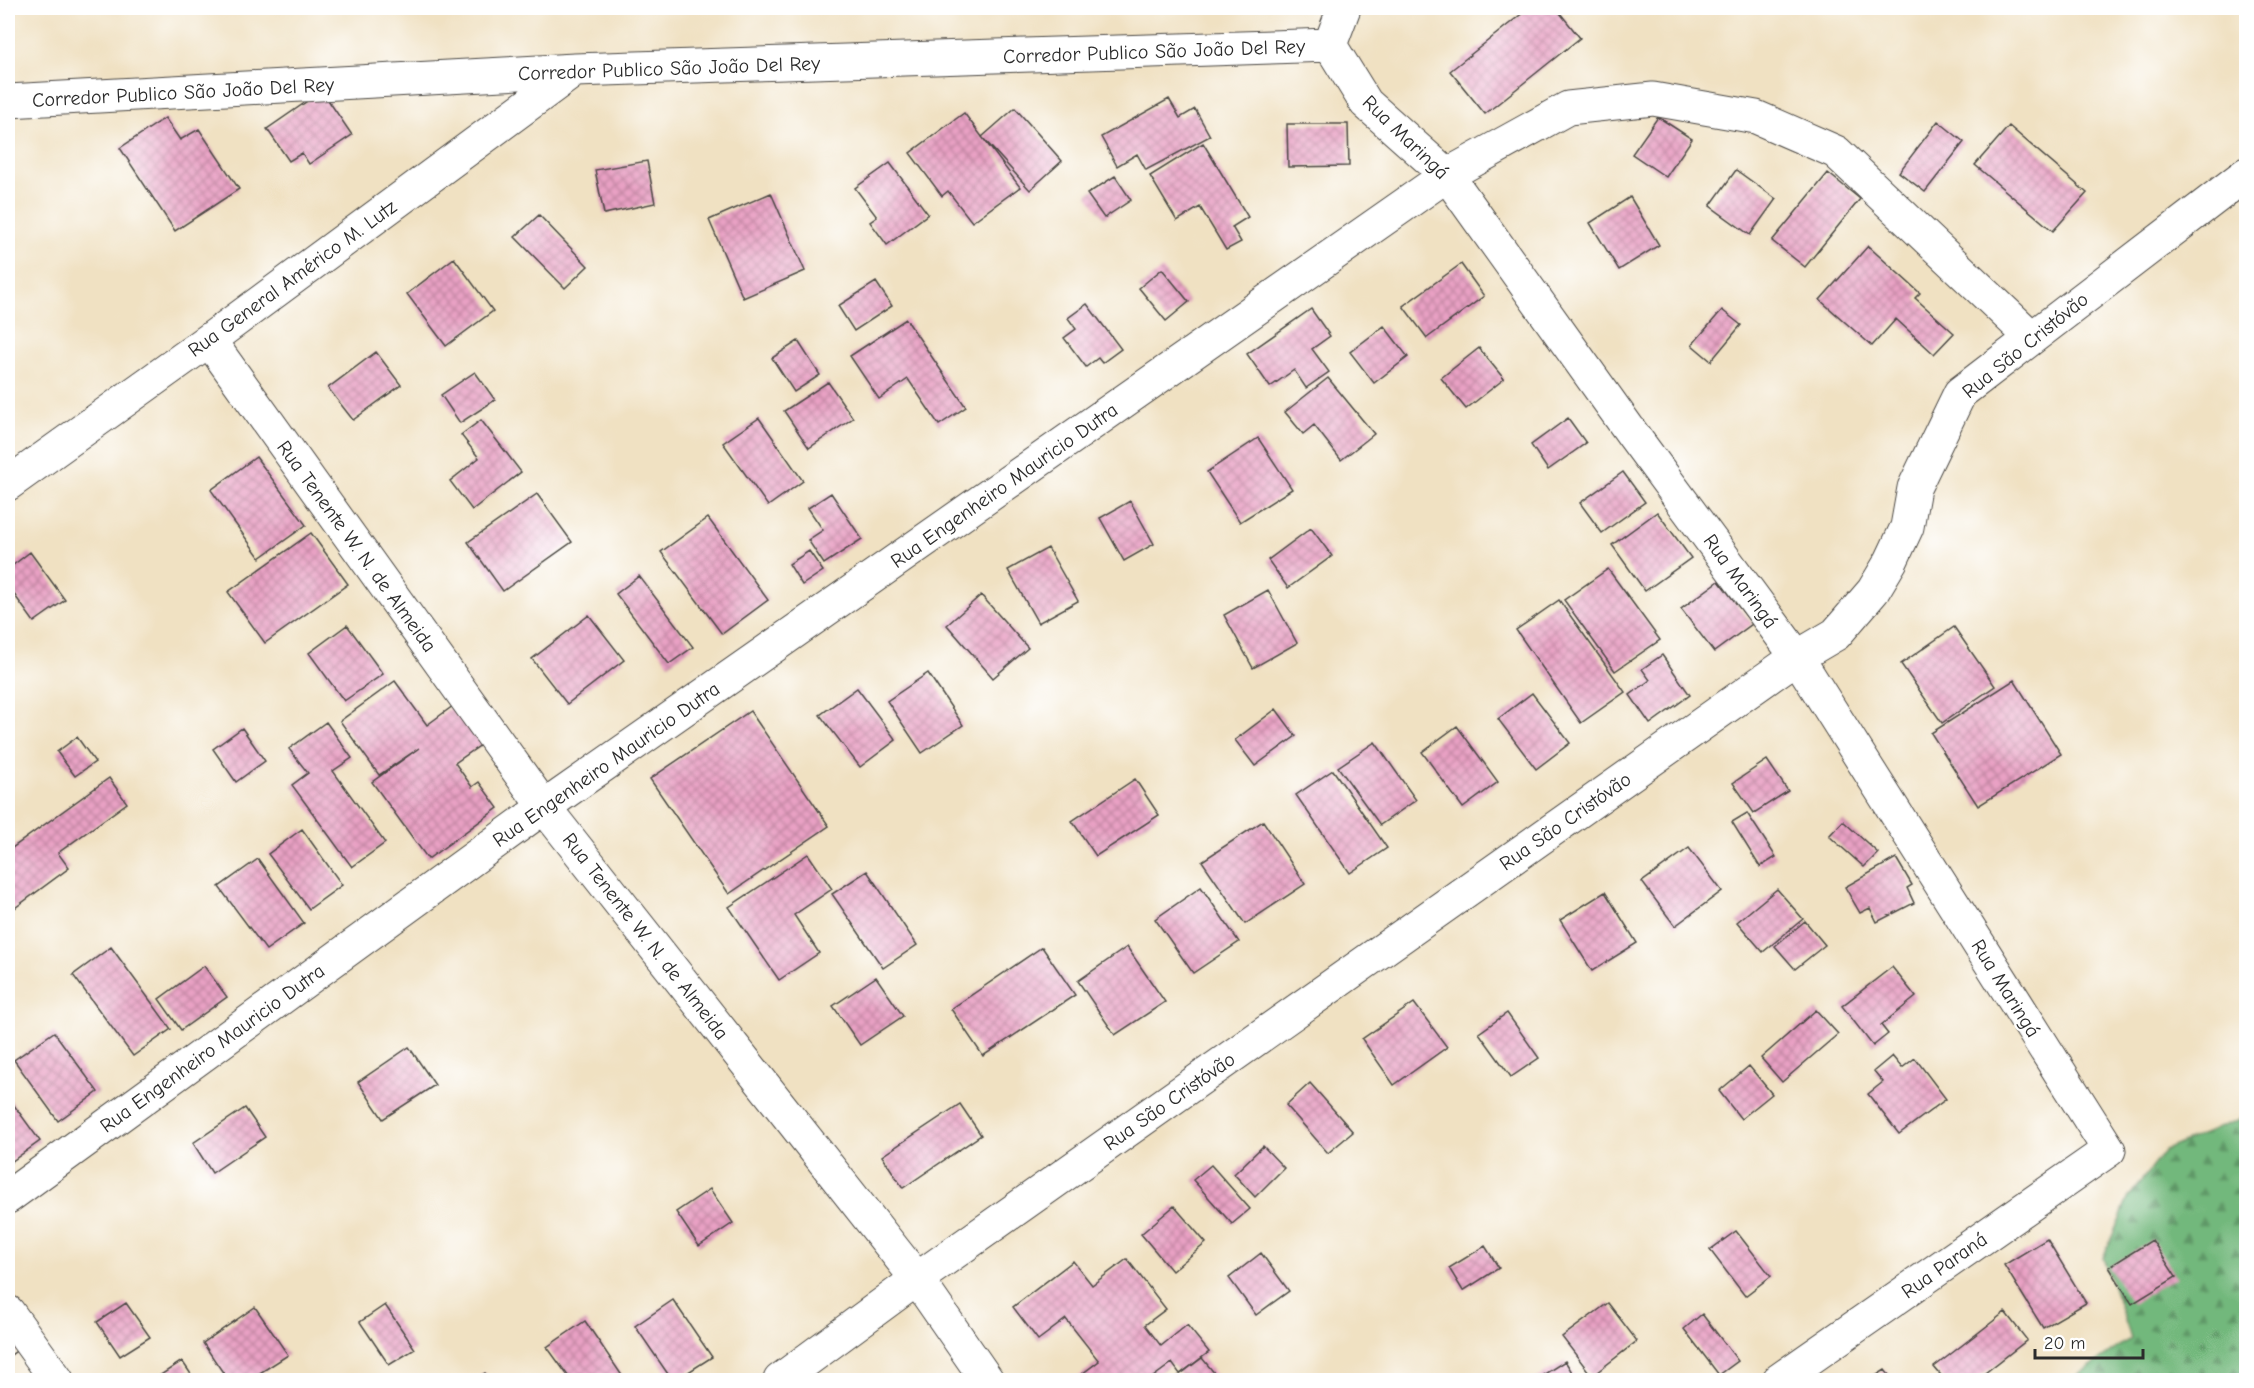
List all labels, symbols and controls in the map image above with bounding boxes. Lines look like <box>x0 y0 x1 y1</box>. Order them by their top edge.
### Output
street label: Corredor Publico São João Del Rey <box>1003 35 1306 68</box>
street label: Corredor Publico São João Del Rey <box>518 52 821 85</box>
street label: Corredor Publico São João Del Rey <box>31 73 335 112</box>
street label: Rua Maringá <box>1358 91 1453 184</box>
street label: Rua General Américo M. Lutz <box>184 195 401 362</box>
street label: Rua São Cristóvão <box>1958 288 2093 403</box>
street label: Rua Engenheiro Mauricio Dutra <box>886 398 1122 573</box>
street label: Rua Tenente W. N. de Almeida <box>272 436 441 656</box>
street label: Rua Maringá <box>1699 530 1782 633</box>
street label: Rua Engenheiro Mauricio Dutra <box>488 677 724 852</box>
street label: Rua São Cristóvão <box>1495 767 1635 875</box>
street label: Rua Tenente W. N. de Almeida <box>558 829 733 1044</box>
street label: Rua Maringá <box>1966 935 2045 1041</box>
street label: Rua Engenheiro Mauricio Dutra <box>96 959 329 1138</box>
street label: Rua São Cristóvão <box>1099 1047 1239 1155</box>
street label: Rua Paraná <box>1897 1228 1991 1303</box>
scale bar <box>2035 1322 2143 1360</box>
text: 20 m <box>2044 1333 2085 1354</box>

